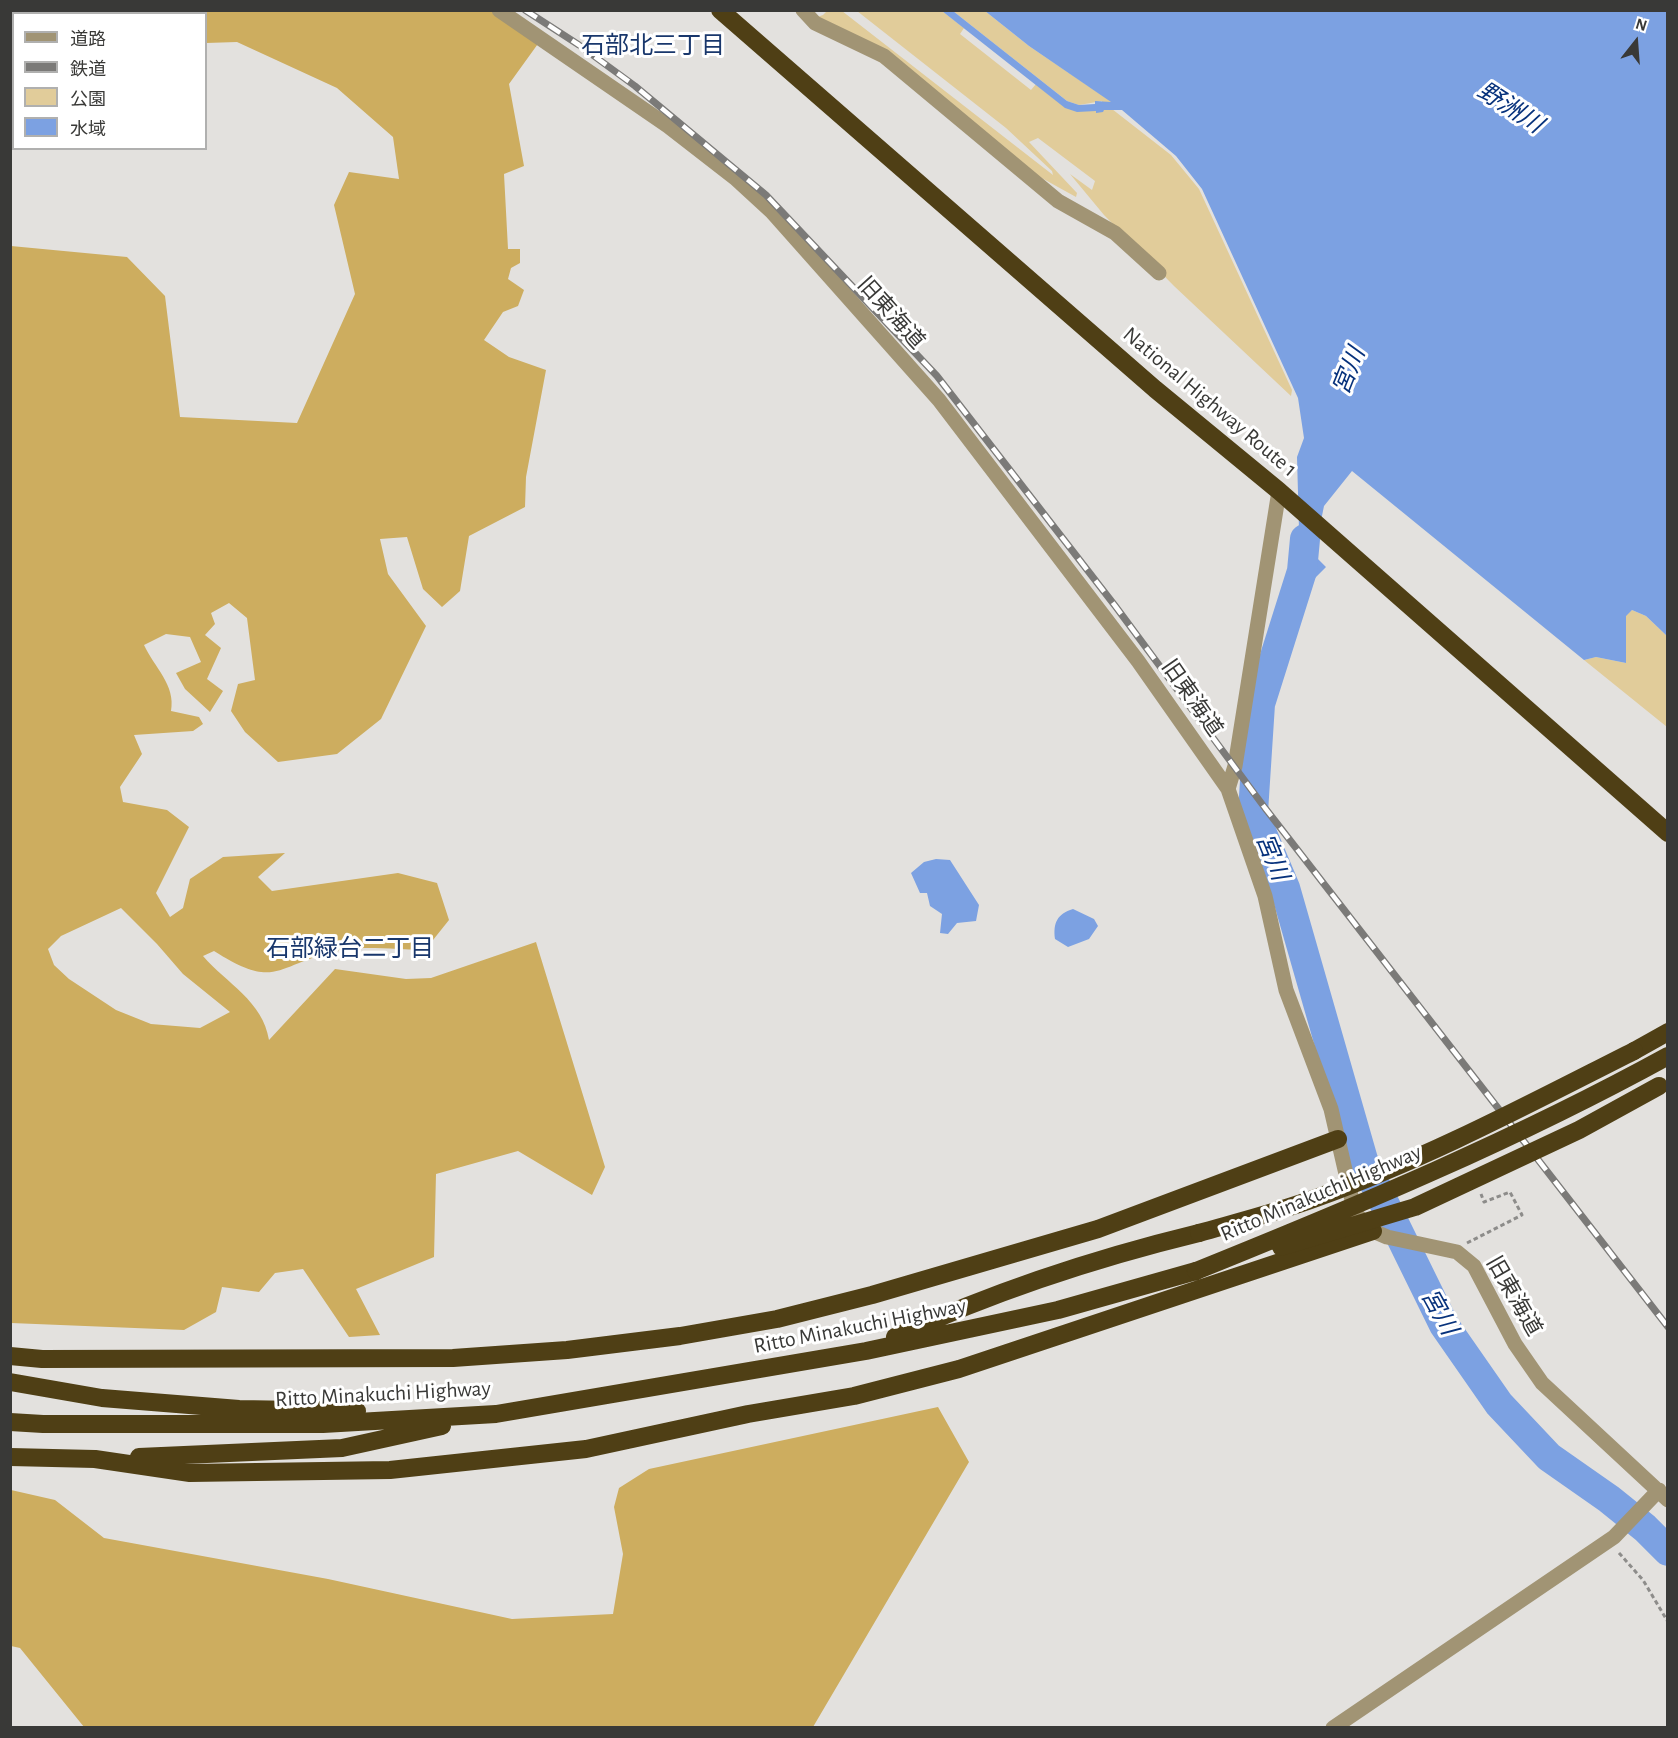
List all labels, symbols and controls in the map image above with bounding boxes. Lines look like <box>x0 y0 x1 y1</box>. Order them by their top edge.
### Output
legend <box>12 12 207 150</box>
north arrow <box>1606 12 1666 72</box>
text: N <box>1634 16 1649 34</box>
text: 道路 <box>70 31 106 49</box>
district label: 石部北三丁目 <box>581 32 725 60</box>
text: 鉄道 <box>70 61 106 79</box>
water label: 野洲川 <box>1472 76 1548 140</box>
text: 公園 <box>70 91 106 109</box>
text: 水域 <box>70 121 106 139</box>
street label: 旧東海道 <box>852 271 930 355</box>
street label: National Highway Route 1 <box>1118 321 1302 483</box>
water label: 宮川 <box>1327 343 1371 399</box>
street label: 旧東海道 <box>1156 654 1228 742</box>
water label: 宮川 <box>1250 829 1294 885</box>
district label: 石部緑台二丁目 <box>266 935 434 963</box>
street label: Ritto Minakuchi Highway <box>1217 1139 1425 1247</box>
street label: 旧東海道 <box>1481 1251 1547 1341</box>
water label: 宮川 <box>1415 1284 1463 1340</box>
street label: Ritto Minakuchi Highway <box>752 1292 968 1360</box>
street label: Ritto Minakuchi Highway <box>275 1375 491 1413</box>

